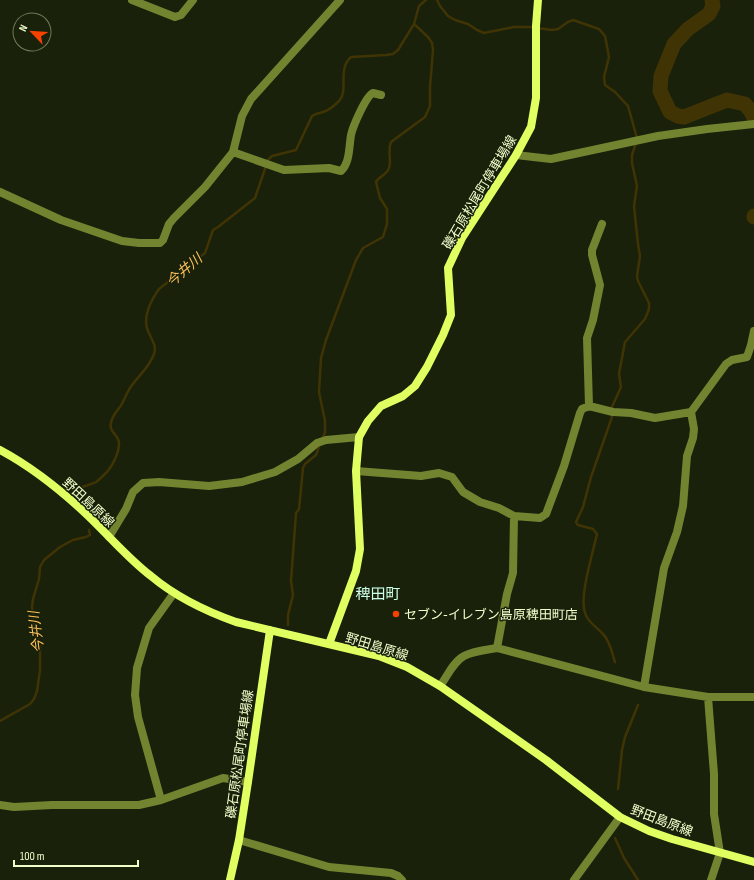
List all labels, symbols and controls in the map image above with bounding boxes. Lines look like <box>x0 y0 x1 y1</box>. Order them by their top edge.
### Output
north arrow <box>12 12 52 52</box>
text: N <box>16 22 31 33</box>
street label: 礫石原松尾町停車場線 <box>440 133 520 252</box>
water label: 今井川 <box>163 249 207 291</box>
street label: 野田島原線 <box>59 475 118 531</box>
district label: 稗田町 <box>355 585 401 604</box>
place label: セブン-イレブン島原稗田町店 <box>404 607 578 623</box>
water label: 今井川 <box>25 608 47 654</box>
marker: セブン-イレブン島原稗田町店 <box>391 609 401 619</box>
street label: 野田島原線 <box>343 630 410 664</box>
street label: 礫石原松尾町停車場線 <box>223 689 257 820</box>
street label: 野田島原線 <box>628 802 695 840</box>
scale bar <box>14 842 138 868</box>
text: 100 m <box>20 849 45 864</box>

